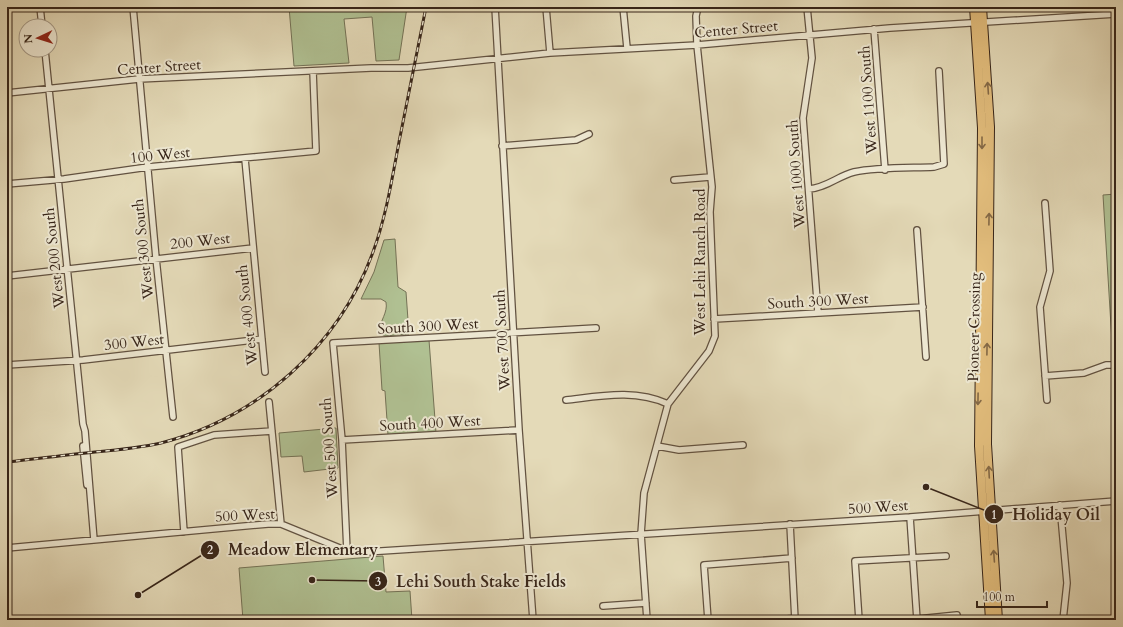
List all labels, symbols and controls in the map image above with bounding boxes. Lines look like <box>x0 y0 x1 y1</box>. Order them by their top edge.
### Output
street label: Center Street <box>693 15 779 43</box>
north arrow <box>18 18 58 58</box>
text: N <box>21 33 36 44</box>
street label: West 1100 South <box>854 44 882 156</box>
street label: Center Street <box>116 54 202 80</box>
one-way arrow <box>985 82 992 95</box>
street label: West 1000 South <box>782 118 810 230</box>
one-way arrow <box>978 136 986 149</box>
street label: 100 West <box>129 142 191 168</box>
street label: West Lehi Ranch Road <box>690 188 710 337</box>
street label: West 300 South <box>128 197 158 301</box>
street label: West 200 South <box>39 206 69 310</box>
one-way arrow <box>985 213 993 226</box>
street label: 200 West <box>169 228 231 254</box>
street label: West 400 South <box>232 263 262 367</box>
street label: Pioneer Crossing <box>963 272 985 382</box>
street label: West 700 South <box>489 288 515 392</box>
street label: South 300 West <box>767 288 869 314</box>
street label: South 300 West <box>377 313 479 339</box>
street label: 300 West <box>103 329 165 355</box>
one-way arrow <box>983 343 991 356</box>
one-way arrow <box>975 392 982 405</box>
street label: West 500 South <box>315 396 343 500</box>
street label: South 400 West <box>379 410 481 436</box>
one-way arrow <box>985 466 992 479</box>
street label: 500 West <box>847 495 909 519</box>
callout: Holiday Oil <box>984 500 1107 528</box>
street label: 500 West <box>214 503 276 527</box>
text: Holiday Oil <box>1012 504 1100 526</box>
text: 1 <box>991 507 997 523</box>
callout: Meadow Elementary <box>200 536 386 564</box>
text: Meadow Elementary <box>228 539 378 561</box>
text: 2 <box>207 542 213 558</box>
one-way arrow <box>990 550 997 563</box>
callout: Lehi South Stake Fields <box>368 567 574 595</box>
text: Lehi South Stake Fields <box>396 571 566 593</box>
text: 3 <box>375 574 381 590</box>
scale bar <box>977 583 1047 609</box>
text: 100 m <box>983 589 1016 605</box>

